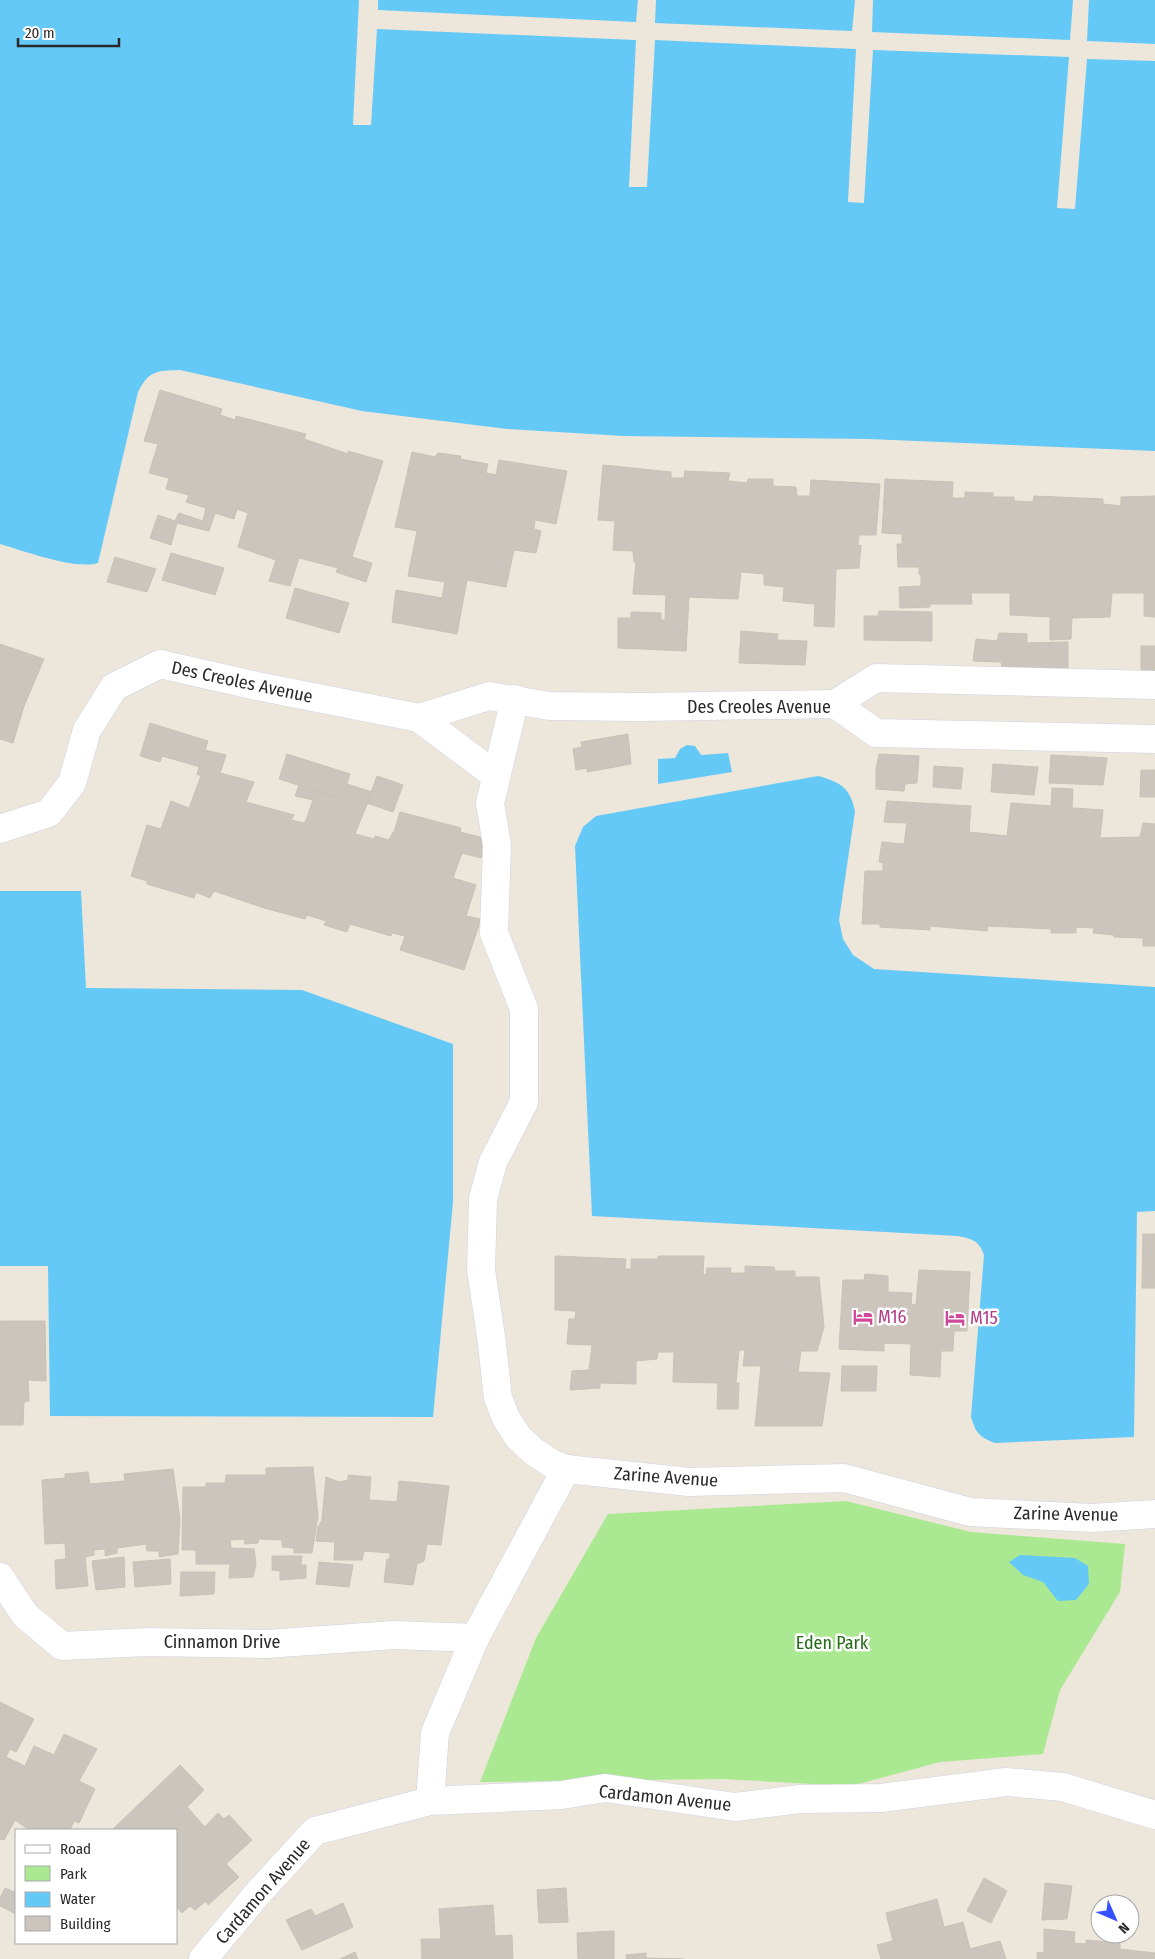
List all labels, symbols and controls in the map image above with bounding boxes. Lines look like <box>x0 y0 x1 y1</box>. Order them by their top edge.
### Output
scale bar <box>18 15 119 47</box>
text: 20 m <box>25 24 55 42</box>
street label: Des Creoles Avenue <box>169 656 315 708</box>
street label: Des Creoles Avenue <box>687 696 831 718</box>
hotel icon: M16 <box>852 1306 874 1328</box>
place label: M16 <box>878 1306 907 1328</box>
hotel icon: M15 <box>944 1307 966 1329</box>
place label: M15 <box>970 1307 998 1329</box>
street label: Zarine Avenue <box>613 1462 719 1492</box>
street label: Zarine Avenue <box>1014 1502 1119 1526</box>
street label: Cinnamon Drive <box>164 1631 280 1653</box>
park label: Eden Park <box>796 1632 869 1654</box>
street label: Cardamon Avenue <box>598 1780 732 1816</box>
legend <box>15 1829 178 1944</box>
street label: Cardamon Avenue <box>211 1833 315 1948</box>
text: Road <box>60 1840 91 1858</box>
text: Park <box>60 1865 87 1883</box>
text: Water <box>60 1890 96 1908</box>
north arrow <box>1090 1894 1140 1944</box>
text: Building <box>60 1915 111 1933</box>
text: N <box>1115 1919 1133 1937</box>

